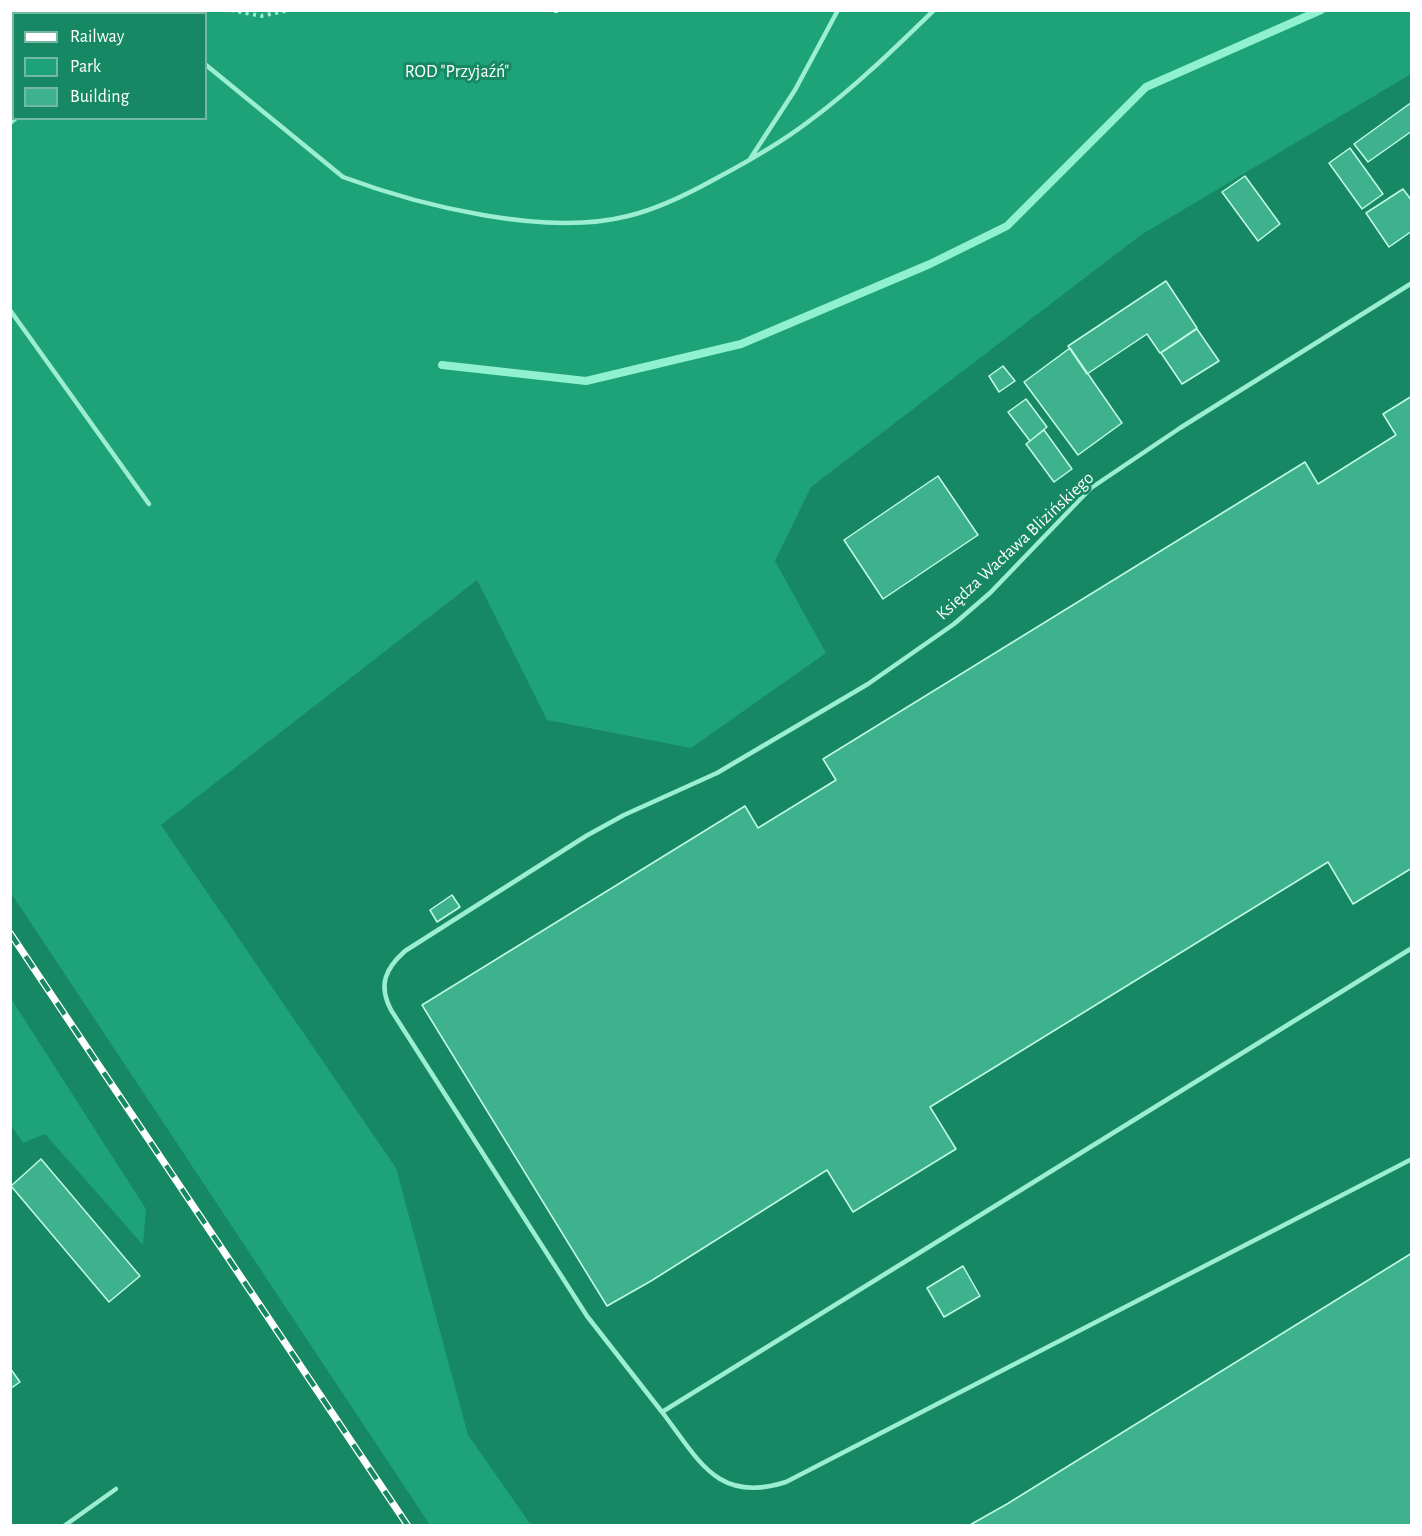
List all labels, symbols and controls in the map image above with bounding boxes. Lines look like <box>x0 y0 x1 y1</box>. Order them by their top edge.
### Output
legend <box>12 12 207 120</box>
text: Railway <box>70 28 124 46</box>
text: Park <box>70 58 101 76</box>
park label: ROD "Przyjaźń" <box>405 61 509 83</box>
text: Building <box>70 88 129 106</box>
street label: Księdza Wacława Blizińskiego <box>932 467 1098 625</box>

